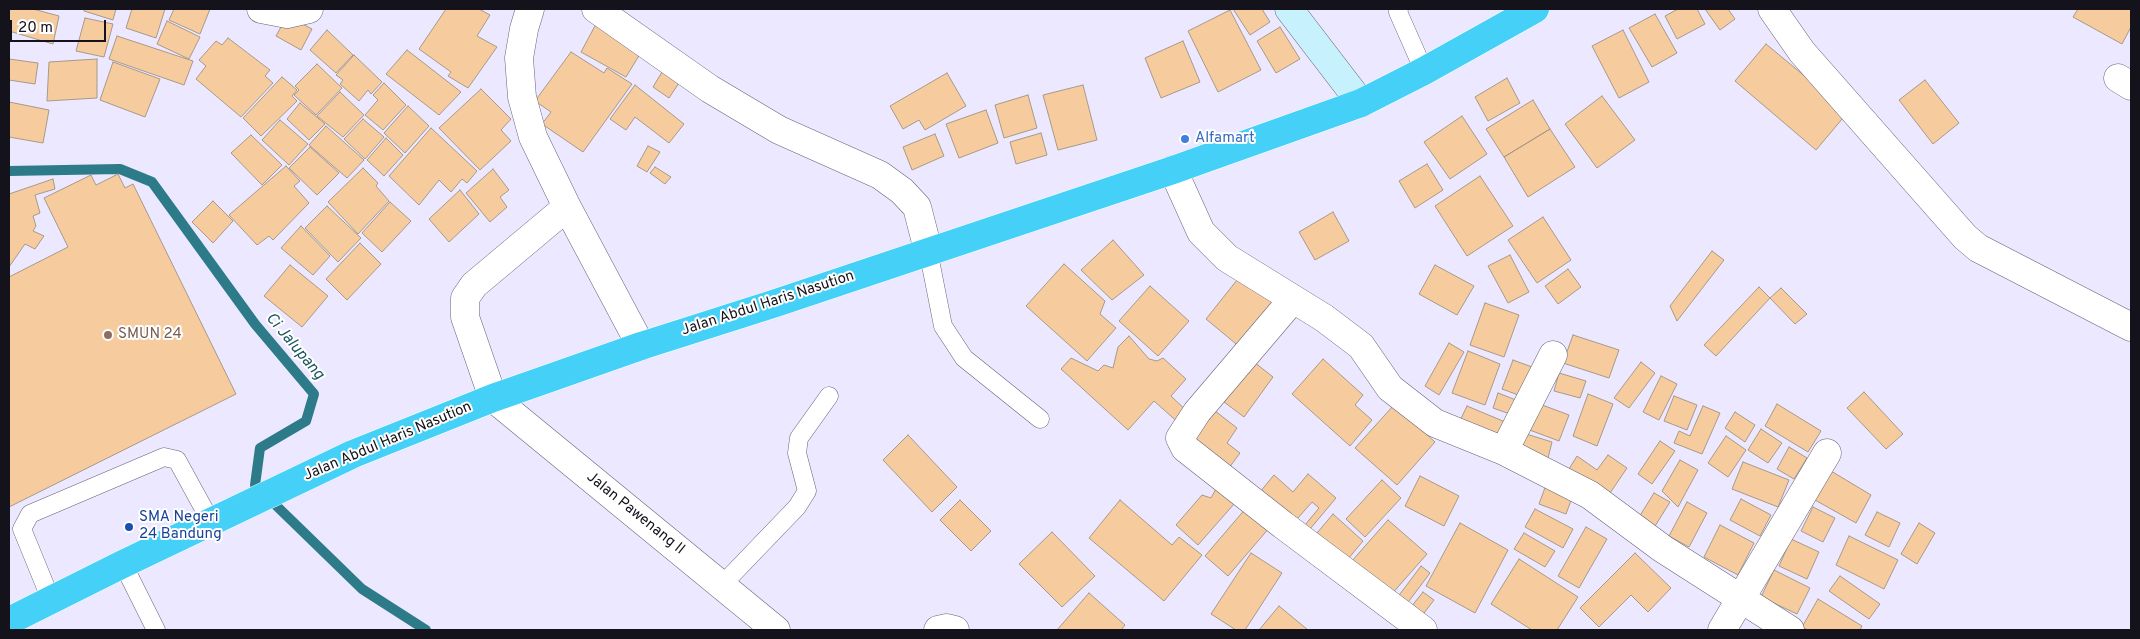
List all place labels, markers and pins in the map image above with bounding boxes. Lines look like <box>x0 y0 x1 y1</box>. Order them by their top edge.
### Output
place label: Alfamart <box>1195 130 1255 148</box>
marker: Alfamart <box>1179 133 1191 145</box>
place label: SMUN 24 <box>118 326 182 344</box>
marker: SMUN 24 <box>102 329 114 341</box>
place label: SMA Negeri 24 Bandung <box>139 509 222 544</box>
marker: SMA Negeri 24 Bandung <box>123 521 135 533</box>

